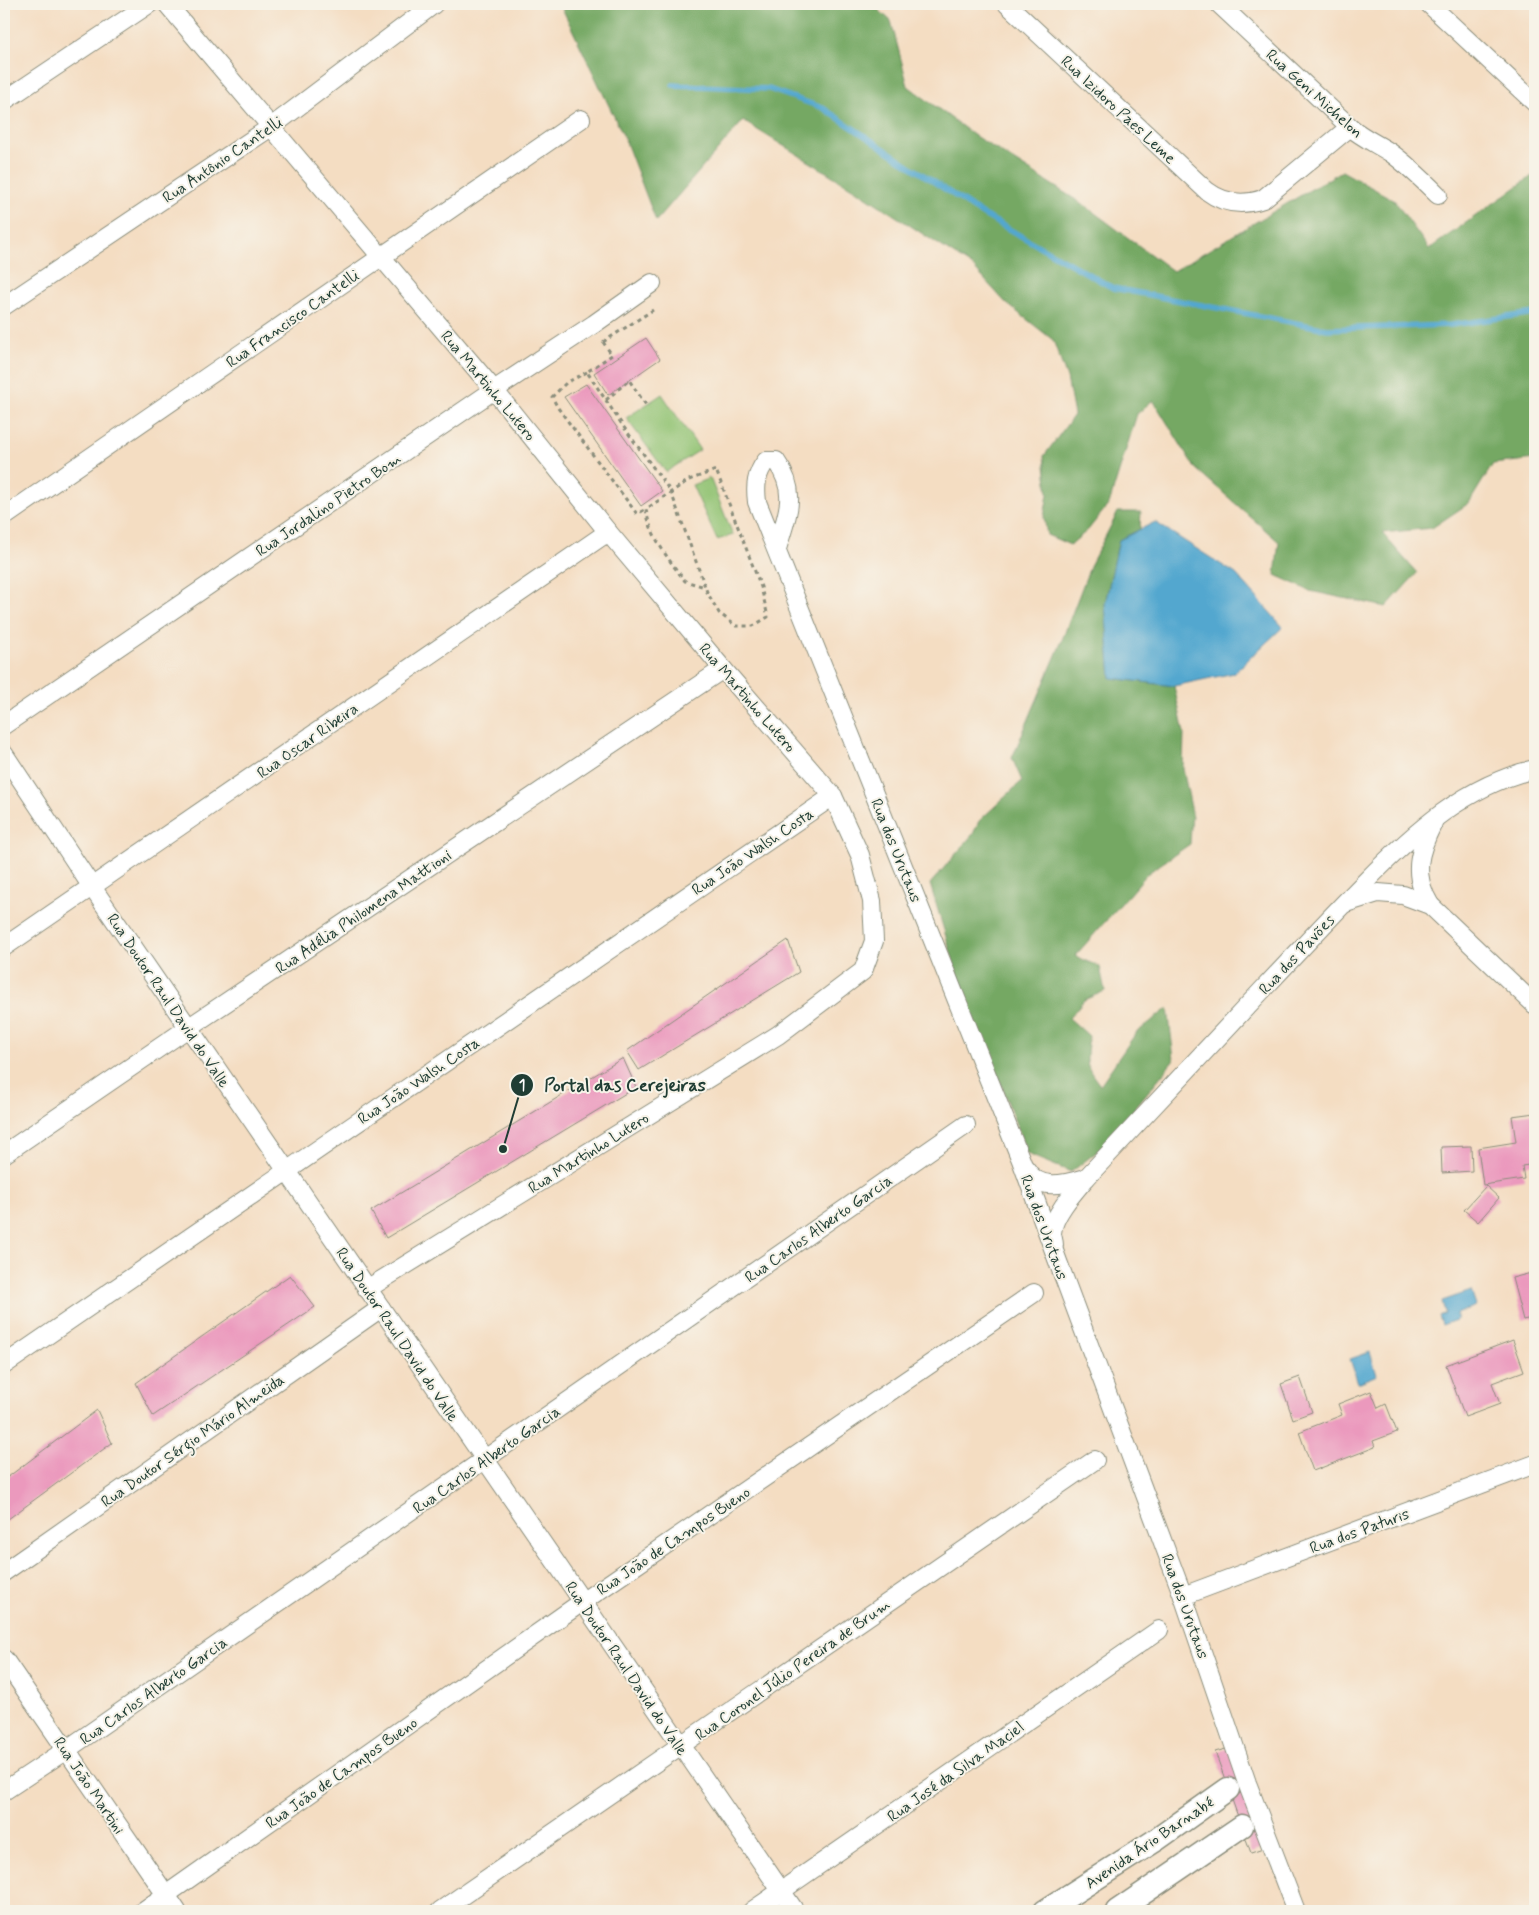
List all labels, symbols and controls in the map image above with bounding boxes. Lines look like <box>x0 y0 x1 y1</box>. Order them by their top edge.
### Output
street label: Rua Geni Michelon <box>1261 45 1367 143</box>
street label: Rua Izidoro Paes Leme <box>1056 51 1180 169</box>
street label: Rua Antônio Cantelli <box>159 112 287 208</box>
street label: Rua Francisco Cantelli <box>222 265 364 373</box>
street label: Rua Martinho Lutero <box>435 326 540 446</box>
street label: Rua Jordalino Pietro Bom <box>252 449 406 562</box>
street label: Rua Martinho Lutero <box>694 639 800 757</box>
street label: Rua Oscar Ribeira <box>253 698 363 784</box>
street label: Rua dos Urutaus <box>865 796 926 906</box>
street label: Rua João Walsh Costa <box>688 804 818 901</box>
street label: Rua Adélia Philomena Mattioni <box>272 845 456 979</box>
street label: Rua Doutor Raul David do Valle <box>101 910 234 1093</box>
street label: Rua dos Pavões <box>1255 910 1340 1000</box>
street label: Rua João Walsh Costa <box>354 1033 484 1130</box>
callout: Portal das Cerejeiras <box>510 1068 714 1101</box>
text: Portal das Cerejeiras <box>544 1074 706 1098</box>
text: 1 <box>519 1076 525 1096</box>
street label: Rua Martinho Lutero <box>525 1108 653 1199</box>
street label: Rua Carlos Alberto Garcia <box>741 1170 897 1288</box>
street label: Rua dos Urutaus <box>1015 1172 1072 1283</box>
street label: Rua Doutor Raul David do Valle <box>330 1244 463 1427</box>
street label: Rua Doutor Sérgio Mário Almeida <box>97 1370 289 1514</box>
street label: Rua Carlos Alberto Garcia <box>409 1401 565 1519</box>
street label: Rua João de Campos Bueno <box>593 1482 755 1601</box>
street label: Rua dos Paturis <box>1307 1504 1412 1559</box>
street label: Rua dos Urutaus <box>1156 1551 1213 1662</box>
street label: Rua Doutor Raul David do Valle <box>559 1578 692 1761</box>
street label: Rua Coronel Júlio Pereira de Brum <box>691 1595 895 1746</box>
street label: Rua Carlos Alberto Garcia <box>76 1632 232 1750</box>
street label: Rua João de Campos Bueno <box>262 1713 422 1834</box>
street label: Rua José da Silva Maciel <box>883 1717 1028 1827</box>
street label: Rua João Martini <box>48 1733 129 1839</box>
street label: Avenida Ário Barnabé <box>1081 1792 1218 1894</box>

